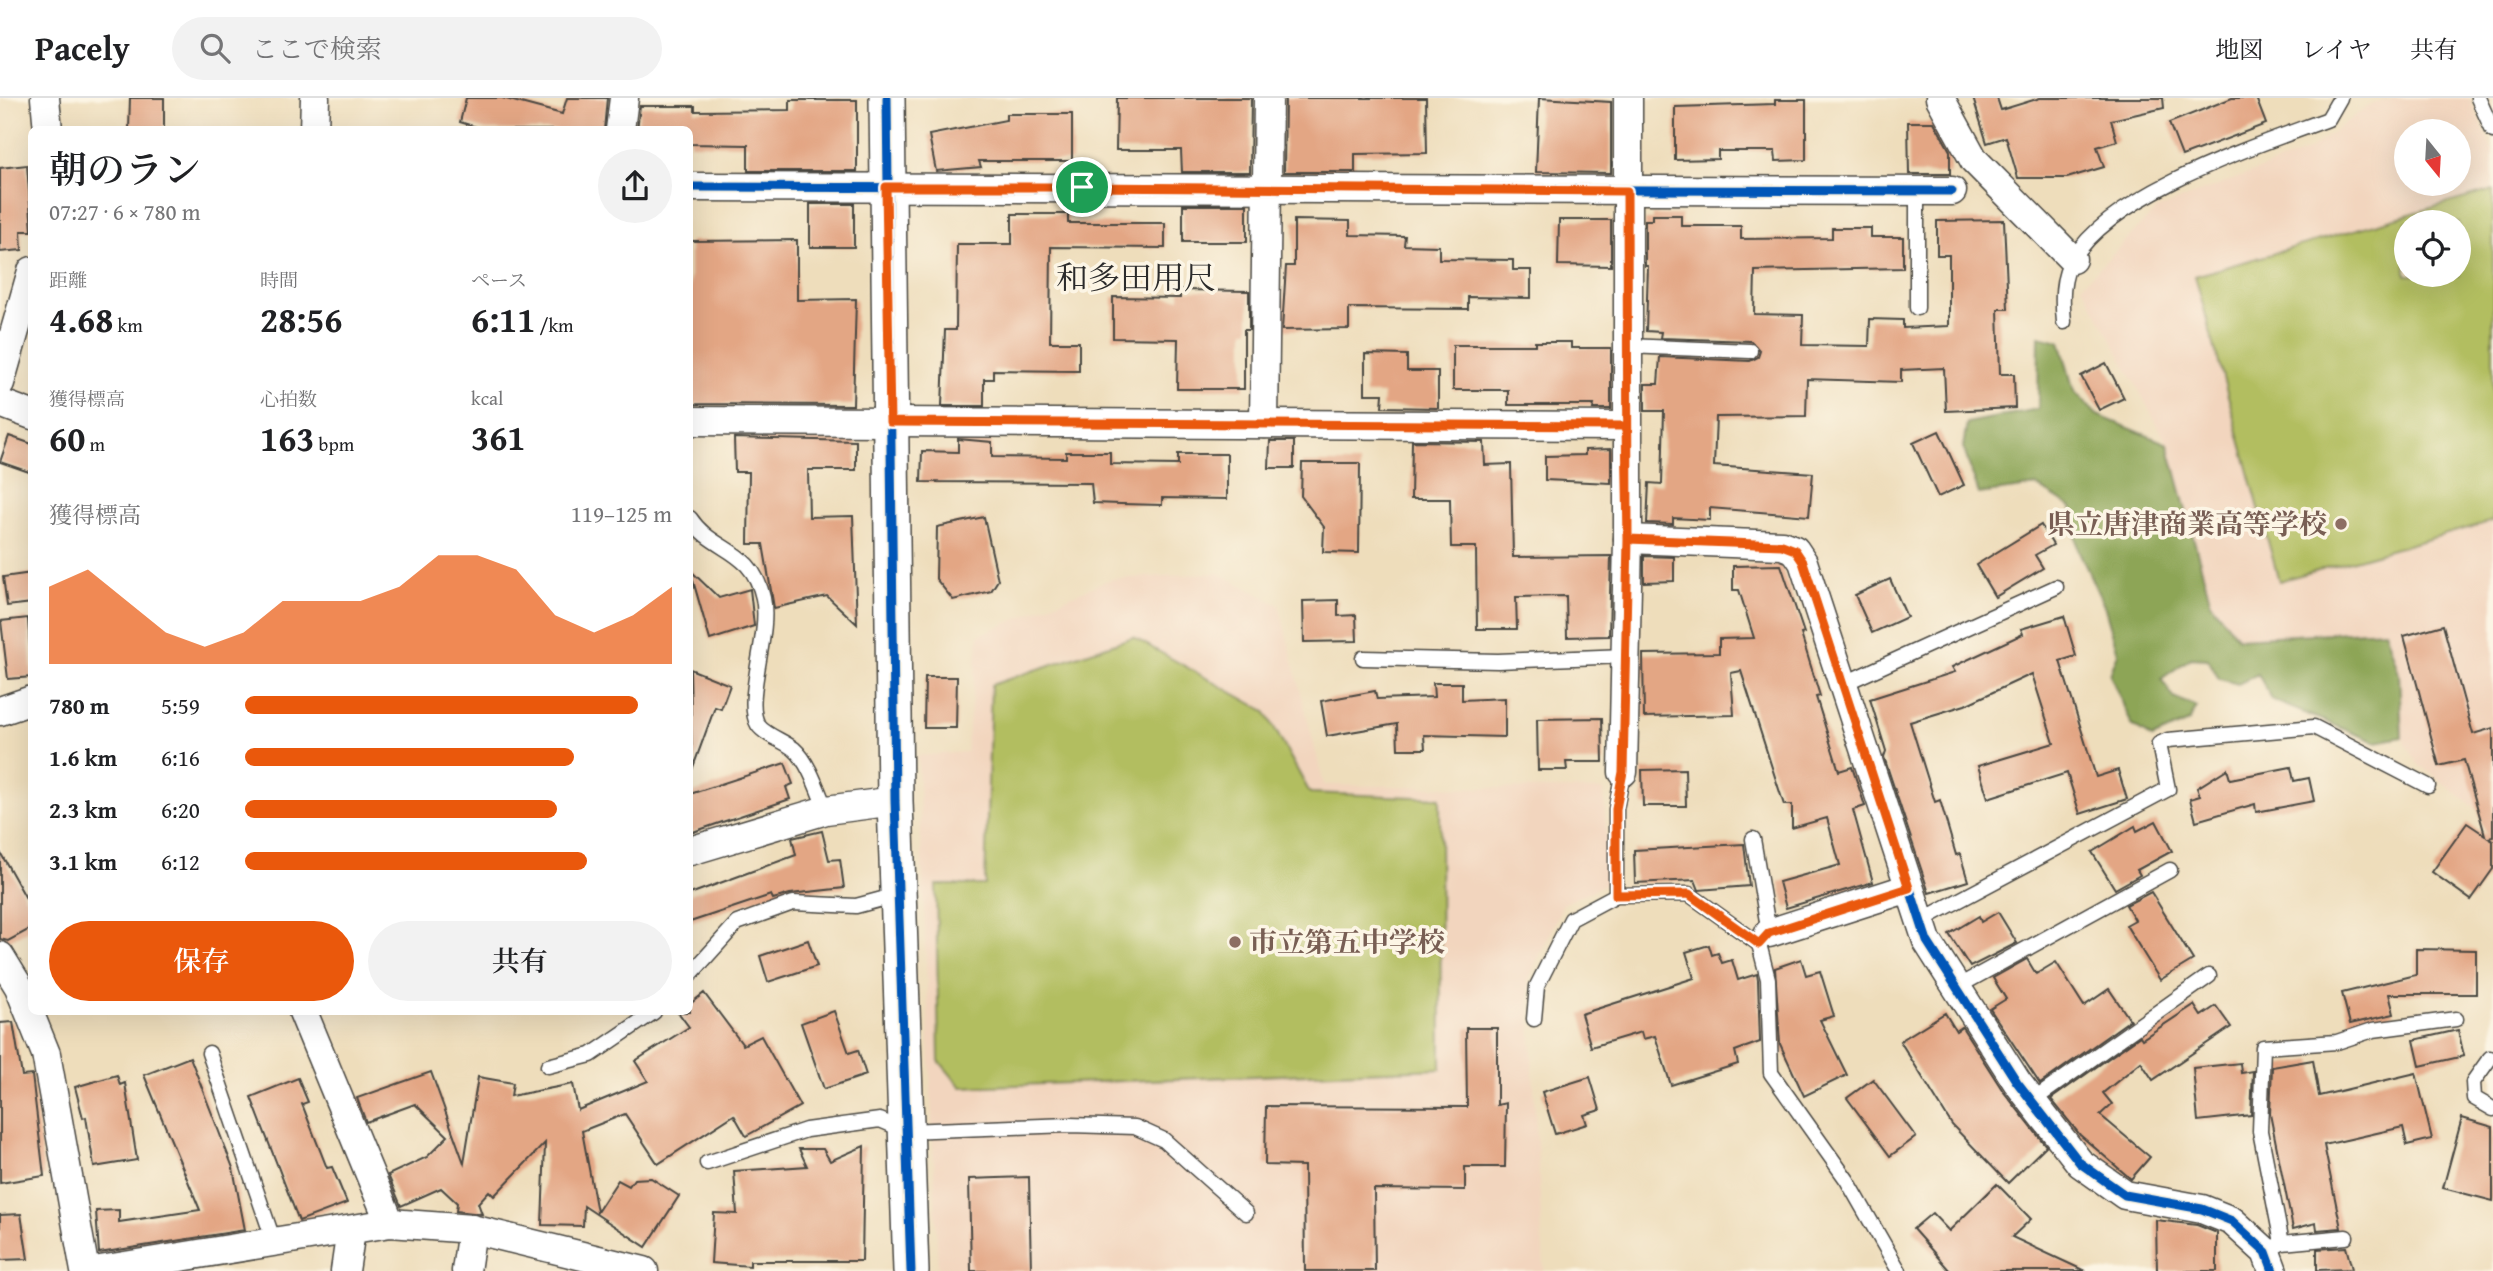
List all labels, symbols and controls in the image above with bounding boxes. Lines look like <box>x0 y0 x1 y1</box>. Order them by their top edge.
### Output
search box <box>172 17 662 80</box>
text: Pacely <box>35 24 130 72</box>
icon: search <box>196 29 234 67</box>
text: ここで検索 <box>252 29 382 68</box>
text: 地図 <box>2215 32 2263 67</box>
text: レイヤ <box>2301 32 2372 67</box>
text: 共有 <box>2410 32 2458 67</box>
north arrow <box>2394 119 2471 196</box>
map controls <box>2394 119 2471 287</box>
text: 朝のラン <box>49 141 201 197</box>
button: share <box>598 149 672 223</box>
pin <box>1052 157 1112 217</box>
icon: arrive <box>1063 168 1101 206</box>
text: 07:27 · 6 × 780 m <box>49 195 201 228</box>
button: locate <box>2394 210 2471 287</box>
district label: 和多田用尺 <box>1056 254 1216 301</box>
text: 距離 <box>49 266 87 294</box>
text: 時間 <box>260 266 298 294</box>
text: ペース <box>471 266 527 294</box>
text: 4.68 <box>49 294 113 345</box>
text: 28:56 <box>260 294 342 345</box>
text: 6:11 <box>471 294 535 345</box>
text: km <box>113 311 143 339</box>
text: /km <box>535 311 574 339</box>
text: kcal <box>471 384 503 412</box>
text: 獲得標高 <box>49 385 125 413</box>
text: 心拍数 <box>260 385 317 413</box>
text: 361 <box>471 412 525 463</box>
text: 60 <box>49 413 85 464</box>
text: 163 <box>260 413 314 464</box>
text: m <box>85 430 105 458</box>
text: bpm <box>314 430 354 458</box>
text: 119–125 m <box>571 497 672 530</box>
text: 獲得標高 <box>49 498 141 531</box>
place label: 県立唐津商業高等学校 <box>2047 503 2327 544</box>
marker: 県立唐津商業高等学校 <box>2333 516 2349 532</box>
text: 780 m <box>49 689 110 722</box>
text: 5:59 <box>161 689 200 722</box>
text: 1.6 km <box>49 741 117 774</box>
text: 6:16 <box>161 741 200 774</box>
text: 2.3 km <box>49 793 117 826</box>
text: 6:20 <box>161 793 200 826</box>
text: 3.1 km <box>49 845 117 878</box>
text: 6:12 <box>161 845 200 878</box>
button: 保存 <box>49 921 354 1001</box>
button: 共有 <box>368 921 672 1001</box>
place label: 市立第五中学校 <box>1249 921 1445 962</box>
marker: 市立第五中学校 <box>1227 934 1243 950</box>

